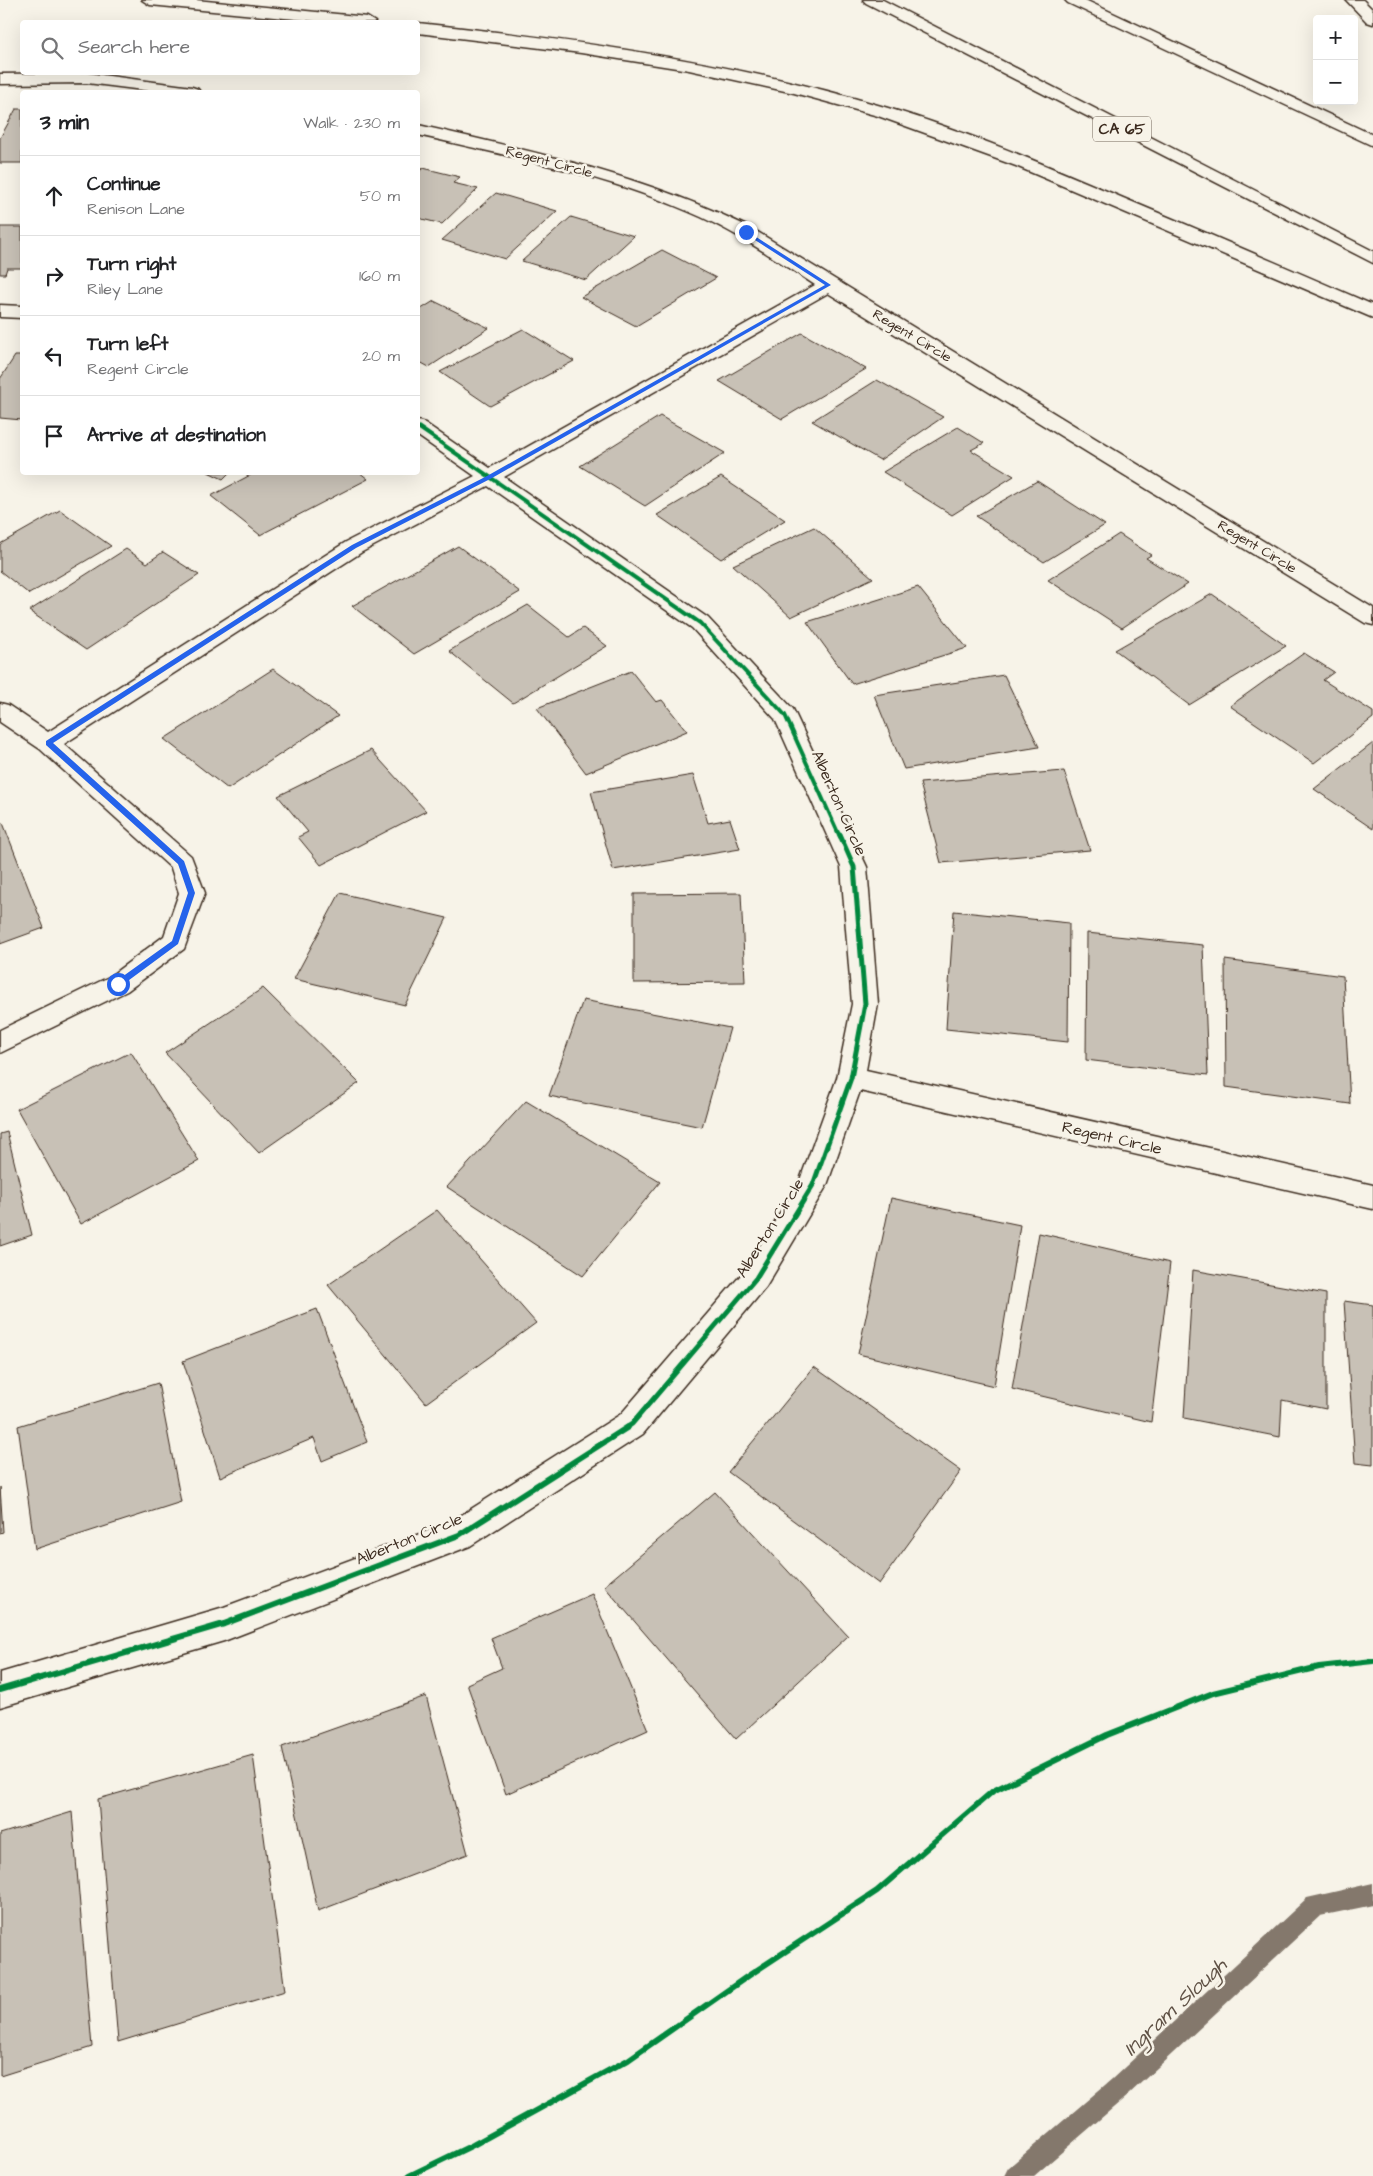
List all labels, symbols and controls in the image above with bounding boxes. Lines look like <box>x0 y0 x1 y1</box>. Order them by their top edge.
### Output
map controls <box>1313 15 1358 105</box>
button: + <box>1313 15 1358 60</box>
search box <box>20 20 420 75</box>
icon: search <box>38 34 66 62</box>
text: Search here <box>78 34 190 61</box>
button: − <box>1313 60 1358 105</box>
text: 3 min <box>40 108 89 137</box>
text: Walk · 230 m <box>303 112 400 134</box>
road number: CA 65 <box>1093 116 1151 142</box>
street label: Regent Circle <box>503 141 595 183</box>
text: Continue <box>87 171 161 198</box>
icon: ahead <box>40 182 68 210</box>
text: 50 m <box>360 185 400 207</box>
text: Renison Lane <box>87 198 185 220</box>
route end <box>735 221 758 244</box>
text: Turn right <box>87 251 176 278</box>
icon: right <box>40 262 68 290</box>
text: 160 m <box>359 265 400 287</box>
text: Riley Lane <box>87 278 163 300</box>
street label: Regent Circle <box>869 305 956 368</box>
text: Turn left <box>87 331 168 358</box>
icon: left <box>40 342 68 370</box>
text: 20 m <box>362 345 400 367</box>
text: Regent Circle <box>87 358 189 380</box>
icon: arrive <box>40 422 68 450</box>
text: Arrive at destination <box>87 422 266 449</box>
street label: Regent Circle <box>1214 516 1301 579</box>
street label: Alberton Circle <box>806 747 872 859</box>
route start <box>107 973 130 996</box>
street label: Regent Circle <box>1060 1116 1164 1161</box>
street label: Alberton Circle <box>731 1174 809 1282</box>
street label: Alberton Circle <box>353 1508 466 1570</box>
water label: Ingram Slough <box>1117 1950 1235 2063</box>

